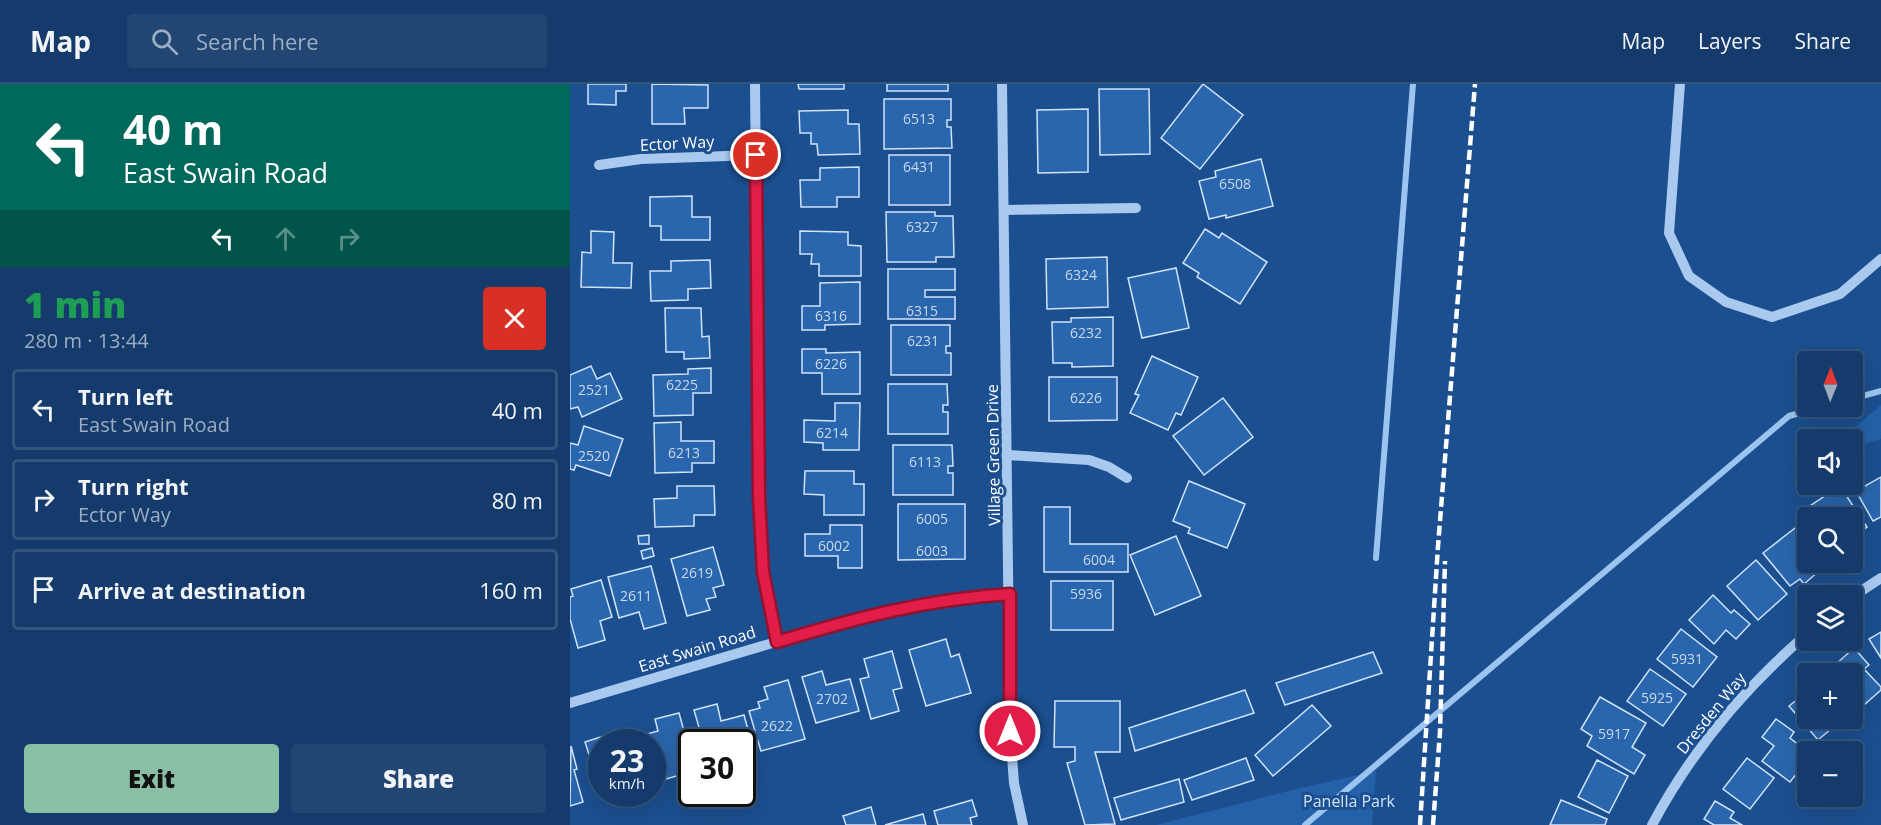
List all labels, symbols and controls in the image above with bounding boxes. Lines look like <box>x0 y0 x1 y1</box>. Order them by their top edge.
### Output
search box <box>127 14 547 68</box>
text: Map <box>30 22 91 60</box>
icon: search <box>148 25 181 58</box>
text: Search here <box>196 26 319 56</box>
text: Map <box>1622 27 1665 55</box>
text: Layers <box>1698 27 1762 55</box>
text: Share <box>1795 27 1851 55</box>
text: 40 m <box>123 100 223 157</box>
icon: left <box>24 108 102 186</box>
house number: 6513 <box>903 109 935 128</box>
pin <box>730 129 781 180</box>
street label: Ector Way <box>639 130 716 156</box>
icon: arrive <box>739 138 772 171</box>
text: East Swain Road <box>123 154 328 191</box>
house number: 6431 <box>903 157 935 176</box>
house number: 6508 <box>1219 174 1251 193</box>
house number: 6327 <box>906 217 938 236</box>
icon: left <box>206 222 239 255</box>
icon: ahead <box>269 222 302 255</box>
icon: right <box>332 222 365 255</box>
house number: 6324 <box>1065 265 1097 284</box>
text: 1 min <box>24 280 126 329</box>
button: close <box>483 287 546 350</box>
house number: 6315 <box>906 301 938 320</box>
house number: 6316 <box>815 306 847 325</box>
house number: 6232 <box>1070 323 1102 342</box>
text: 280 m · 13:44 <box>24 327 149 354</box>
house number: 6231 <box>907 331 939 350</box>
north arrow <box>1797 351 1863 417</box>
map controls <box>1797 351 1863 807</box>
house number: 6226 <box>815 354 847 373</box>
house number: 6225 <box>666 375 698 394</box>
house number: 2521 <box>578 380 610 399</box>
text: Turn left <box>78 381 173 411</box>
street label: Village Green Drive <box>981 384 1005 526</box>
house number: 6226 <box>1070 388 1102 407</box>
icon: left <box>27 393 60 426</box>
text: 40 m <box>492 395 543 425</box>
text: East Swain Road <box>78 411 230 438</box>
house number: 6214 <box>816 423 848 442</box>
button: sound <box>1797 429 1863 495</box>
house number: 6213 <box>668 443 700 462</box>
house number: 2520 <box>578 446 610 465</box>
house number: 6113 <box>909 452 941 471</box>
text: Turn right <box>78 471 189 501</box>
icon: right <box>27 483 60 516</box>
text: 80 m <box>492 485 543 515</box>
text: Ector Way <box>78 501 171 528</box>
button: search <box>1797 507 1863 573</box>
house number: 6005 <box>916 509 948 528</box>
house number: 6002 <box>818 536 850 555</box>
house number: 6003 <box>916 541 948 560</box>
house number: 6004 <box>1083 550 1115 569</box>
house number: 2619 <box>681 563 713 582</box>
icon: arrive <box>27 573 60 606</box>
text: Arrive at destination <box>78 575 306 605</box>
text: 160 m <box>479 575 543 605</box>
house number: 5936 <box>1070 584 1102 603</box>
button: layers <box>1797 585 1863 651</box>
house number: 2611 <box>620 586 652 605</box>
street label: East Swain Road <box>636 621 758 677</box>
house number: 5931 <box>1671 649 1703 668</box>
button: + <box>1797 663 1863 729</box>
street label: Dresden Way <box>1671 667 1751 758</box>
house number: 5925 <box>1641 688 1673 707</box>
house number: 2702 <box>816 689 848 708</box>
position arrow <box>978 699 1042 763</box>
house number: 2622 <box>761 716 793 735</box>
house number: 5917 <box>1598 724 1630 743</box>
speed limit sign: 30 <box>678 729 756 807</box>
text: 23 <box>610 740 644 781</box>
button: − <box>1797 741 1863 807</box>
button: Exit <box>24 744 279 813</box>
button: Share <box>291 744 546 813</box>
text: km/h <box>609 773 645 793</box>
park label: Panella Park <box>1303 790 1396 812</box>

